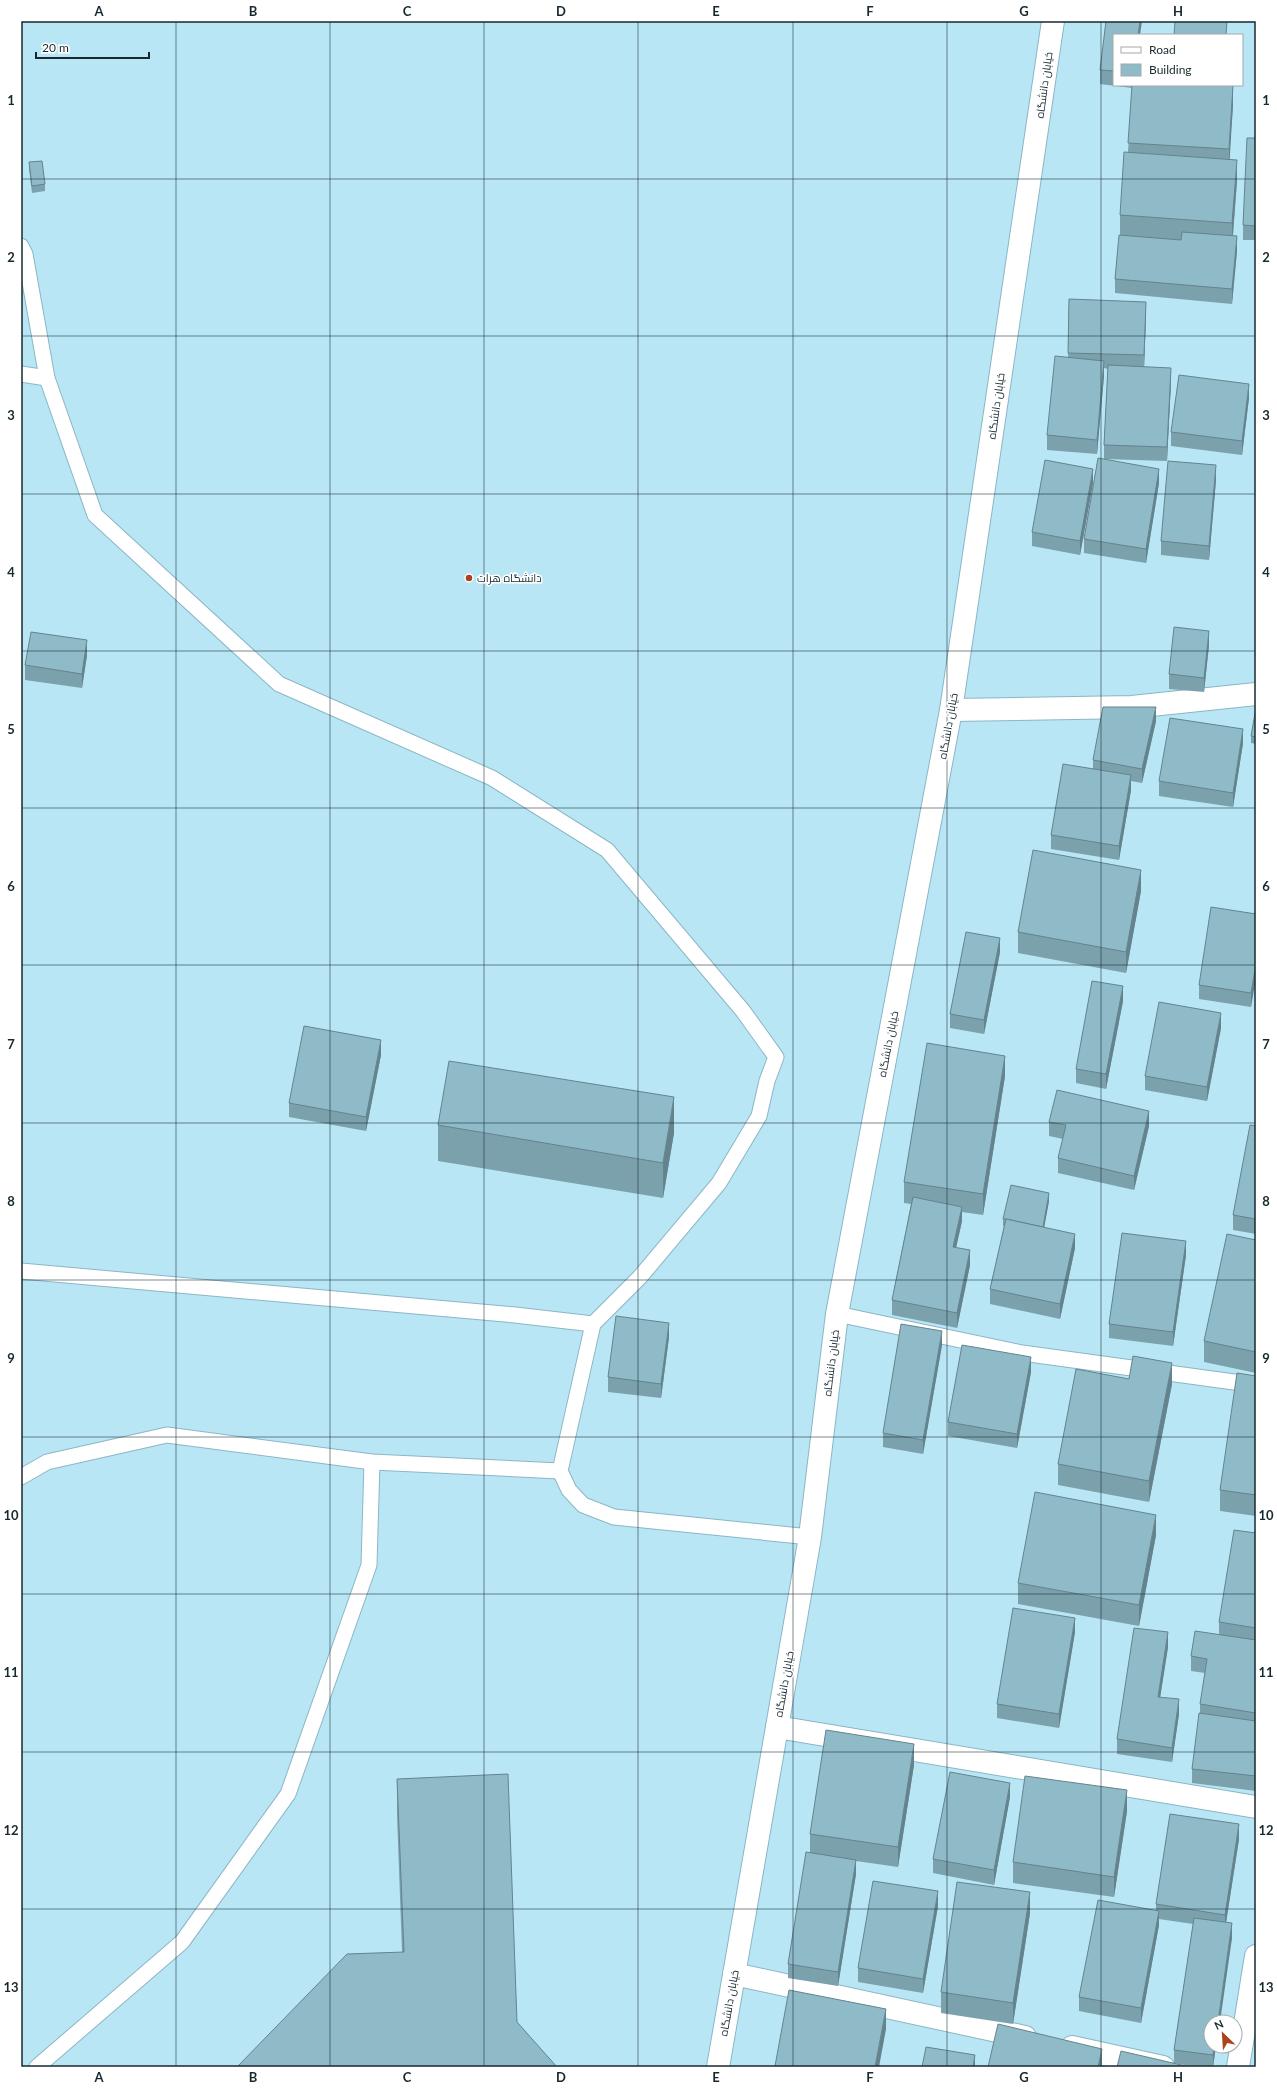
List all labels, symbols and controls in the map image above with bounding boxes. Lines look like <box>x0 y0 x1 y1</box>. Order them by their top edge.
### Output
text: A <box>93 3 104 19</box>
text: B <box>249 3 258 19</box>
text: C <box>403 3 412 19</box>
text: D <box>556 3 566 19</box>
text: E <box>712 3 720 19</box>
text: F <box>866 3 874 19</box>
text: G <box>1019 3 1029 19</box>
text: H <box>1173 3 1183 19</box>
scale bar <box>36 34 149 60</box>
legend <box>1113 34 1243 86</box>
text: 20 m <box>42 40 69 55</box>
text: Road <box>1149 42 1176 57</box>
street label: خیابان دانشگاه <box>1032 51 1056 119</box>
text: Building <box>1149 62 1192 77</box>
text: 1 <box>7 92 15 108</box>
text: 1 <box>1262 92 1270 108</box>
text: 2 <box>7 249 15 265</box>
text: 2 <box>1262 249 1270 265</box>
street label: خیابان دانشگاه <box>984 372 1008 440</box>
text: 3 <box>7 407 15 423</box>
text: 3 <box>1262 407 1270 423</box>
text: 4 <box>7 564 15 580</box>
text: 4 <box>1262 564 1270 580</box>
place label: دانشگاه هرات <box>477 571 542 585</box>
marker: دانشگاه هرات <box>464 573 474 583</box>
street label: خیابان دانشگاه <box>935 692 961 760</box>
text: 5 <box>7 721 15 737</box>
text: 5 <box>1262 721 1270 737</box>
text: 6 <box>7 878 15 894</box>
text: 6 <box>1262 878 1270 894</box>
street label: خیابان دانشگاه <box>875 1010 901 1078</box>
text: 7 <box>7 1036 15 1052</box>
text: 7 <box>1262 1036 1270 1052</box>
text: 8 <box>7 1193 15 1209</box>
text: 8 <box>1262 1193 1270 1209</box>
street label: خیابان دانشگاه <box>820 1329 842 1397</box>
text: 9 <box>7 1350 15 1366</box>
text: 9 <box>1262 1350 1270 1366</box>
text: 10 <box>3 1507 19 1523</box>
text: 10 <box>1258 1507 1274 1523</box>
street label: خیابان دانشگاه <box>771 1650 797 1718</box>
text: 11 <box>3 1664 19 1680</box>
text: 11 <box>1258 1664 1274 1680</box>
text: 12 <box>3 1822 19 1838</box>
text: 12 <box>1258 1822 1274 1838</box>
street label: خیابان دانشگاه <box>716 1969 742 2037</box>
text: 13 <box>3 1979 19 1995</box>
text: 13 <box>1258 1979 1274 1995</box>
north arrow <box>1203 2014 1243 2054</box>
text: N <box>1212 2017 1225 2032</box>
text: A <box>93 2069 104 2085</box>
text: B <box>249 2069 258 2085</box>
text: C <box>403 2069 412 2085</box>
text: D <box>556 2069 566 2085</box>
text: E <box>712 2069 720 2085</box>
text: F <box>866 2069 874 2085</box>
text: G <box>1019 2069 1029 2085</box>
text: H <box>1173 2069 1183 2085</box>

